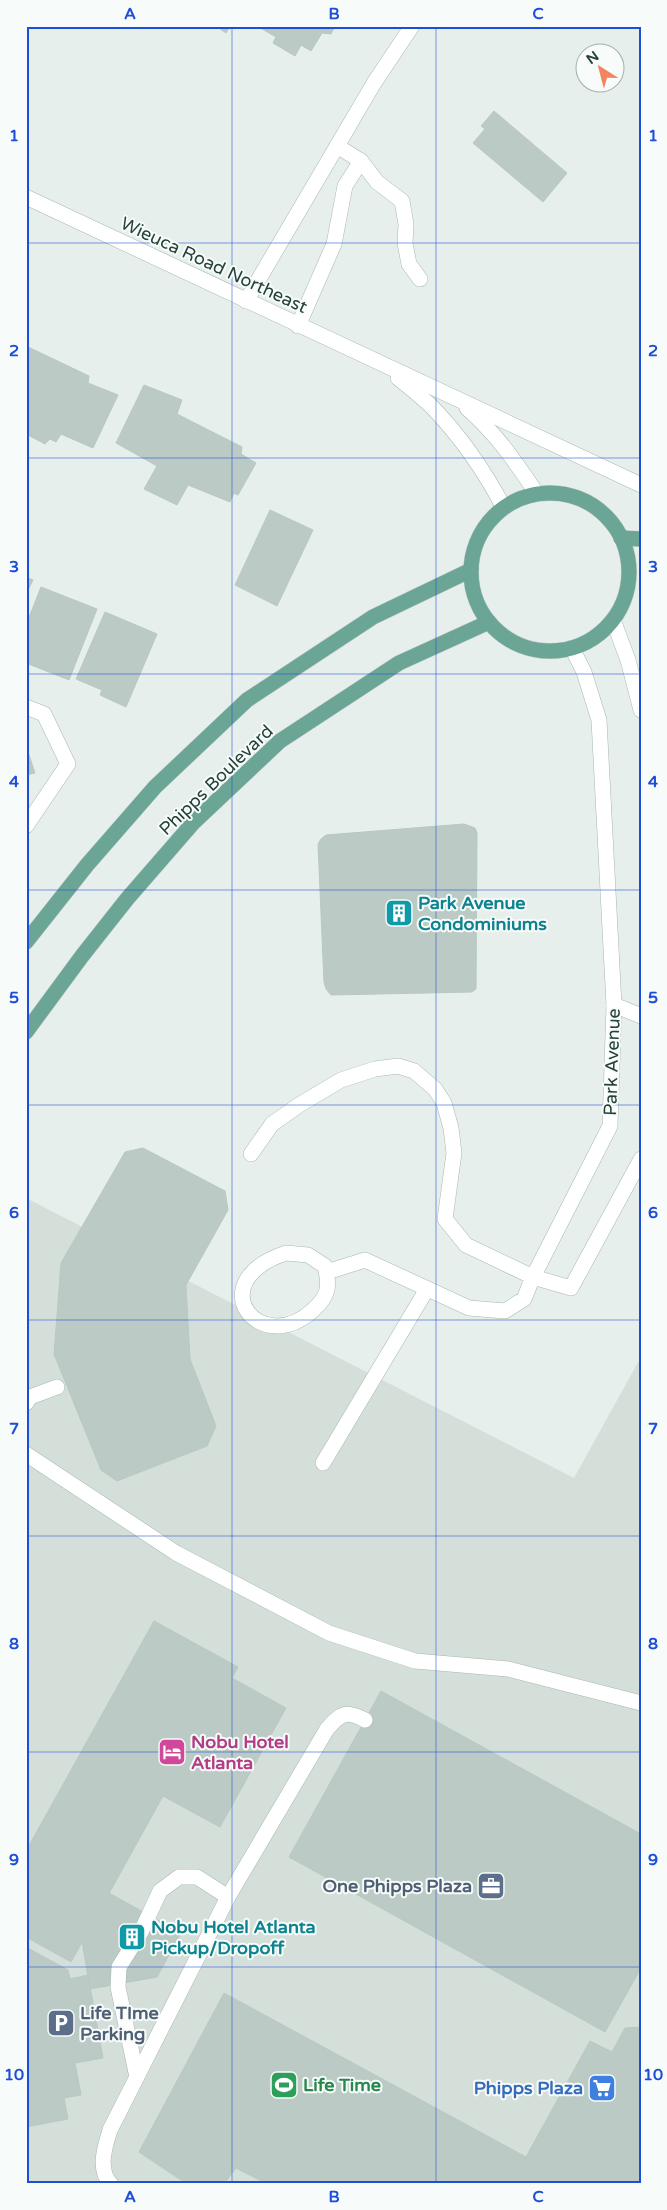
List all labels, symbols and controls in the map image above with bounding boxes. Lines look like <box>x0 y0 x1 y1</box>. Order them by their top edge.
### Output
text: A <box>124 4 136 24</box>
text: B <box>328 4 340 24</box>
text: C <box>532 4 544 24</box>
north arrow <box>574 42 624 92</box>
text: N <box>583 48 602 68</box>
text: 1 <box>9 126 19 146</box>
text: 1 <box>648 126 658 146</box>
street label: Wieuca Road Northeast <box>117 212 311 318</box>
text: 2 <box>9 341 19 361</box>
text: 2 <box>648 341 658 361</box>
text: 3 <box>9 557 19 577</box>
text: 3 <box>648 557 658 577</box>
street label: Phipps Boulevard <box>154 720 278 840</box>
text: 4 <box>9 772 19 792</box>
text: 4 <box>648 772 658 792</box>
place label: Park Avenue Condominiums <box>418 892 547 935</box>
building icon: Park Avenue Condominiums <box>384 898 414 928</box>
text: 5 <box>9 988 19 1008</box>
text: 5 <box>648 988 658 1008</box>
street label: Park Avenue <box>599 1008 625 1116</box>
text: 6 <box>9 1203 19 1223</box>
text: 6 <box>648 1203 658 1223</box>
text: 7 <box>9 1419 19 1439</box>
text: 7 <box>648 1419 658 1439</box>
text: 8 <box>9 1634 19 1654</box>
text: 8 <box>648 1634 658 1654</box>
place label: Nobu Hotel Atlanta <box>191 1731 289 1774</box>
hotel icon: Nobu Hotel Atlanta <box>157 1737 187 1767</box>
text: 9 <box>9 1850 19 1870</box>
text: 9 <box>648 1850 658 1870</box>
office icon: One Phipps Plaza <box>476 1871 506 1901</box>
place label: One Phipps Plaza <box>323 1875 472 1897</box>
place label: Nobu Hotel Atlanta Pickup/Dropoff <box>151 1916 316 1959</box>
building icon: Nobu Hotel Atlanta Pickup/Dropoff <box>117 1922 147 1952</box>
place label: Life TIme Parking <box>80 2002 159 2045</box>
parking icon: Life TIme Parking <box>46 2008 76 2038</box>
text: 10 <box>4 2065 24 2085</box>
text: 10 <box>643 2065 663 2085</box>
sports icon: Life Time <box>269 2070 299 2100</box>
supermarket icon: Phipps Plaza <box>587 2073 617 2103</box>
place label: Life Time <box>303 2074 381 2096</box>
place label: Phipps Plaza <box>474 2077 583 2099</box>
text: A <box>124 2187 136 2207</box>
text: B <box>328 2187 340 2207</box>
text: C <box>532 2187 544 2207</box>

